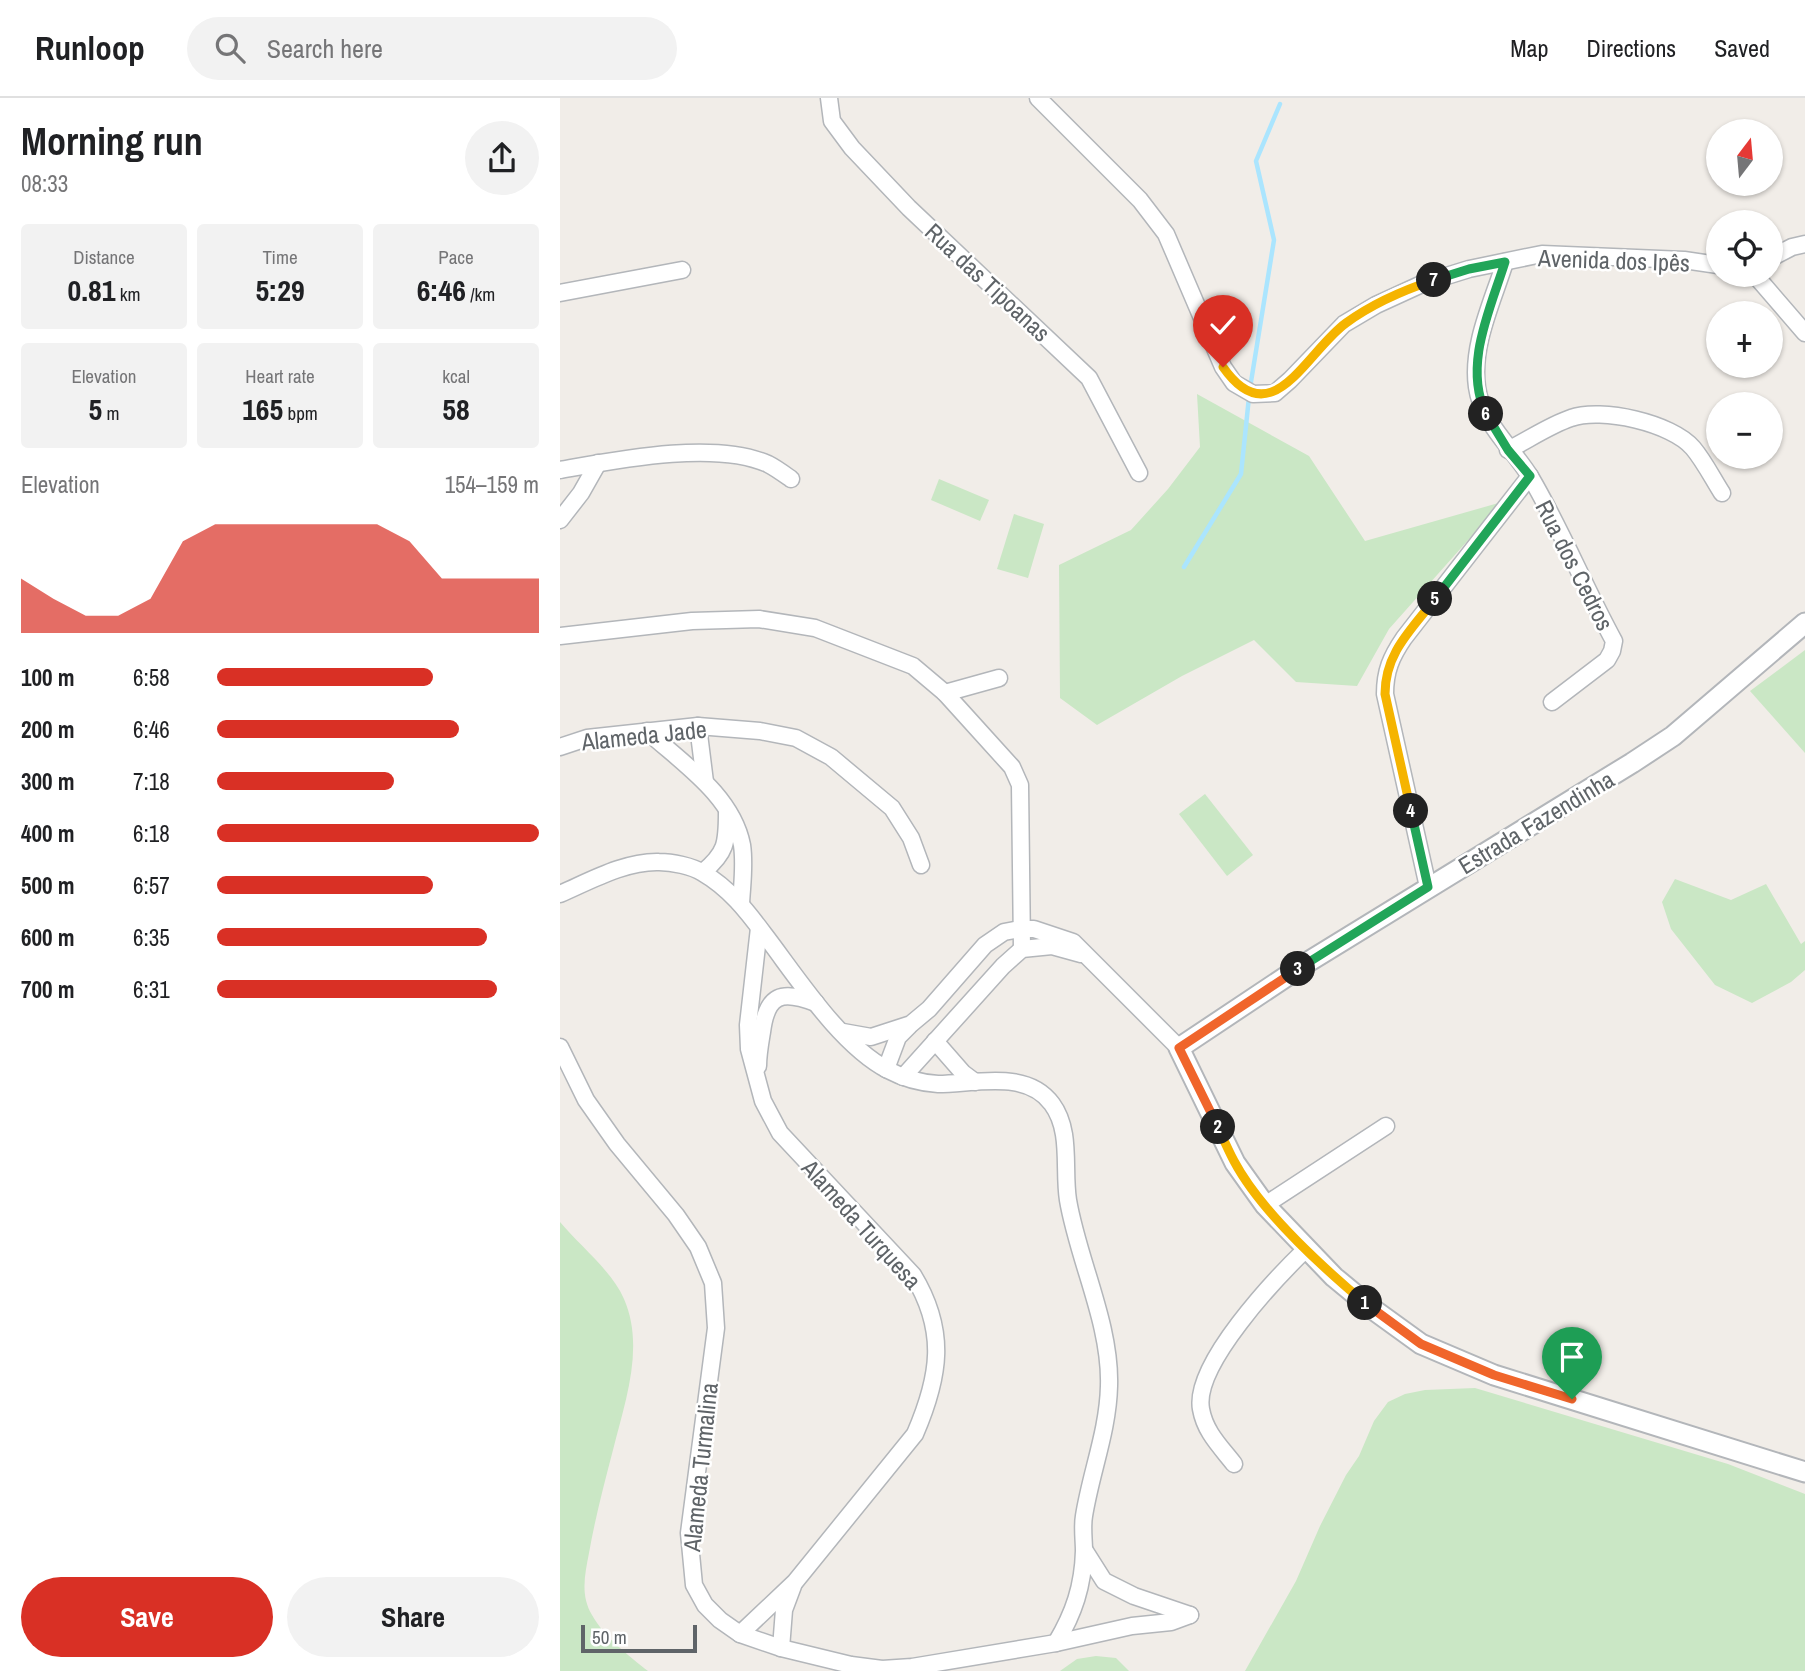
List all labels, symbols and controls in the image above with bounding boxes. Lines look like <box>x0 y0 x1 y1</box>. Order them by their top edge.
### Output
search box <box>187 17 677 80</box>
text: Runloop <box>35 26 145 70</box>
icon: search <box>211 29 249 67</box>
text: Search here <box>267 31 383 66</box>
text: Map <box>1510 32 1548 64</box>
text: Directions <box>1586 32 1676 64</box>
text: Saved <box>1714 32 1770 64</box>
text: Morning run <box>21 116 203 167</box>
north arrow <box>1706 119 1783 196</box>
map controls <box>1706 119 1783 469</box>
button: share <box>465 121 539 195</box>
text: 08:33 <box>21 168 68 199</box>
button: locate <box>1706 210 1783 287</box>
street label: Rua das Tipoanas <box>919 216 1057 348</box>
street label: Avenida dos Ipês <box>1537 241 1690 279</box>
text: Distance <box>73 244 135 270</box>
text: Time <box>262 244 298 270</box>
text: Pace <box>438 244 474 270</box>
pin: 7 <box>1416 262 1452 298</box>
text: 7 <box>1429 266 1438 292</box>
text: 0.81 <box>68 270 115 310</box>
text: 5:29 <box>255 270 305 310</box>
text: 6:46 <box>417 270 466 310</box>
text: km <box>115 281 141 307</box>
text: /km <box>466 281 495 307</box>
pin <box>1193 295 1253 367</box>
button: + <box>1706 301 1783 378</box>
icon: check <box>1204 306 1242 344</box>
text: Elevation <box>72 363 136 389</box>
text: Heart rate <box>245 363 315 389</box>
text: kcal <box>442 363 470 389</box>
text: 5 <box>89 389 102 429</box>
text: 165 <box>242 389 283 429</box>
text: 58 <box>442 389 470 429</box>
button: − <box>1706 392 1783 469</box>
pin: 6 <box>1468 396 1504 432</box>
text: m <box>102 400 120 426</box>
text: bpm <box>283 400 318 426</box>
text: 6 <box>1481 400 1490 426</box>
text: Elevation <box>21 469 100 500</box>
text: 154–159 m <box>445 469 539 500</box>
street label: Rua dos Cedros <box>1528 494 1622 636</box>
pin: 5 <box>1418 582 1452 616</box>
text: 5 <box>1430 585 1439 611</box>
text: 100 m <box>21 662 74 693</box>
text: 6:58 <box>133 662 170 693</box>
street label: Alameda Jade <box>579 713 708 758</box>
text: 200 m <box>21 714 74 745</box>
text: 6:46 <box>133 714 170 745</box>
street label: Estrada Fazendinha <box>1452 763 1620 881</box>
text: 300 m <box>21 766 74 797</box>
text: 7:18 <box>133 766 170 797</box>
pin: 4 <box>1394 794 1428 828</box>
text: 4 <box>1406 797 1415 823</box>
text: 400 m <box>21 818 74 849</box>
text: 6:18 <box>133 818 170 849</box>
text: 500 m <box>21 870 74 901</box>
text: 6:57 <box>133 870 170 901</box>
text: 600 m <box>21 922 74 953</box>
text: 6:35 <box>133 922 170 953</box>
pin: 3 <box>1280 952 1316 986</box>
text: 3 <box>1293 955 1302 981</box>
text: 700 m <box>21 974 74 1005</box>
text: 6:31 <box>133 974 170 1005</box>
pin: 2 <box>1200 1110 1236 1144</box>
text: 2 <box>1213 1113 1222 1139</box>
street label: Alameda Turquesa <box>794 1152 929 1296</box>
pin: 1 <box>1348 1286 1382 1320</box>
text: 1 <box>1360 1289 1369 1315</box>
pin <box>1542 1327 1602 1399</box>
icon: arrive <box>1553 1338 1591 1376</box>
street label: Alameda Turmalina <box>675 1381 725 1554</box>
button: Save <box>21 1577 273 1657</box>
button: Share <box>287 1577 539 1657</box>
scale bar <box>581 1622 696 1654</box>
text: 50 m <box>592 1624 627 1650</box>

